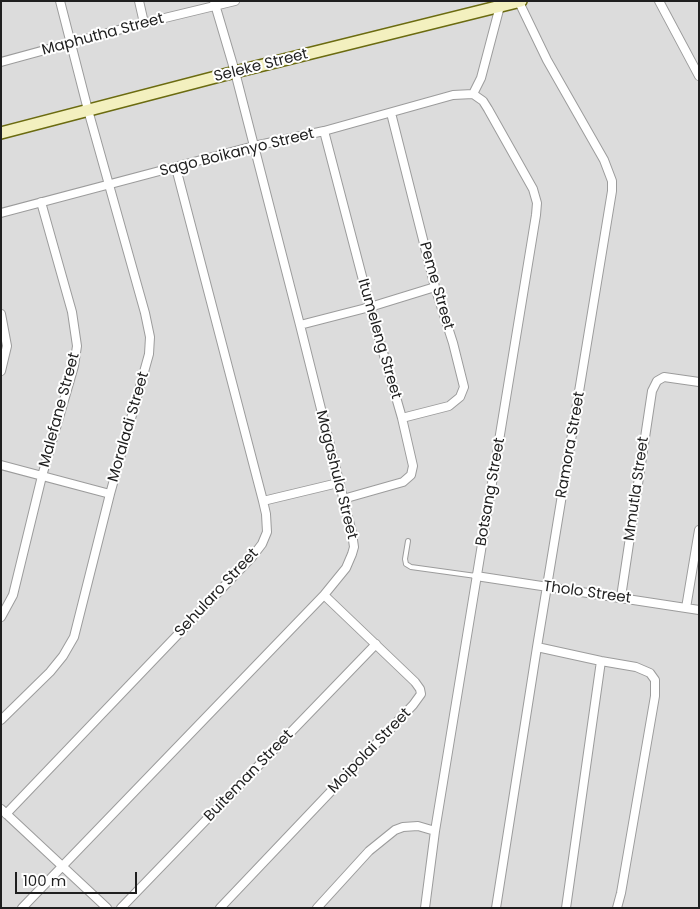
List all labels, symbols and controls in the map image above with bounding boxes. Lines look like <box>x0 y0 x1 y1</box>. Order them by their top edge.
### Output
street label: Maphutha Street <box>40 10 166 60</box>
street label: Seleke Street <box>212 46 310 86</box>
street label: Sago Boikanyo Street <box>158 125 316 181</box>
street label: Peme Street <box>415 240 457 332</box>
street label: Itumeleng Street <box>353 277 405 401</box>
street label: Malefane Street <box>36 351 84 469</box>
street label: Moraladi Street <box>105 370 153 484</box>
street label: Ramora Street <box>553 390 589 500</box>
street label: Magashula Street <box>311 409 361 541</box>
street label: Botsang Street <box>473 436 509 548</box>
street label: Mmutla Street <box>621 436 653 542</box>
street label: Sehularo Street <box>171 545 263 641</box>
street label: Tholo Street <box>542 578 632 608</box>
street label: Moipolai Street <box>325 705 415 797</box>
street label: Buiteman Street <box>201 726 297 826</box>
scale bar <box>18 862 140 894</box>
text: 100 m <box>23 870 66 891</box>

